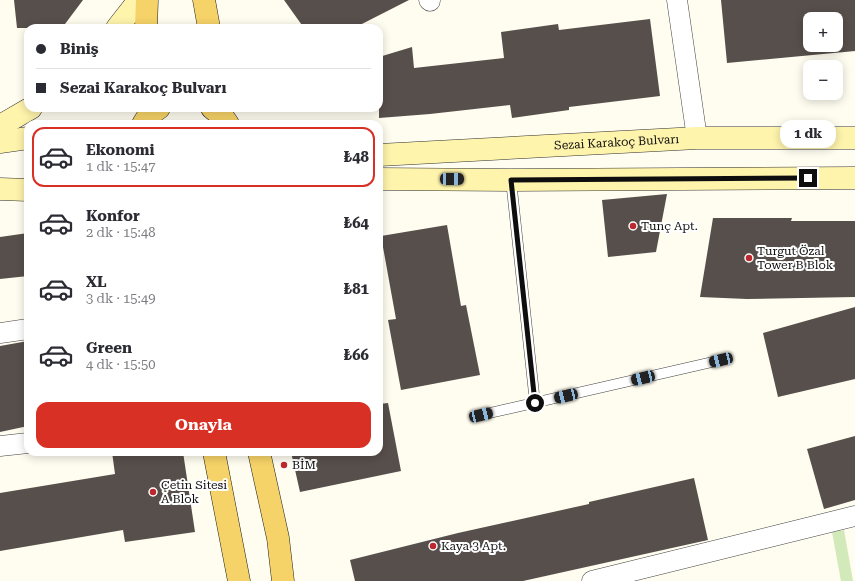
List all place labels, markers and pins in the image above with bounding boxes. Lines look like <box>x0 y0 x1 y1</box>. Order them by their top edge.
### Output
place label: Tunç Apt. <box>641 219 698 233</box>
marker: Tunç Apt. <box>628 221 638 231</box>
place label: Turgut Özal Tower B Blok <box>757 244 834 272</box>
marker: Turgut Özal Tower B Blok <box>744 253 754 263</box>
place label: BİM <box>292 458 316 472</box>
marker: BİM <box>279 460 289 470</box>
place label: Çetin Sitesi A Blok <box>161 478 227 506</box>
marker: Çetin Sitesi A Blok <box>148 487 158 497</box>
place label: Kaya 3 Apt. <box>441 539 506 553</box>
marker: Kaya 3 Apt. <box>428 541 438 551</box>

